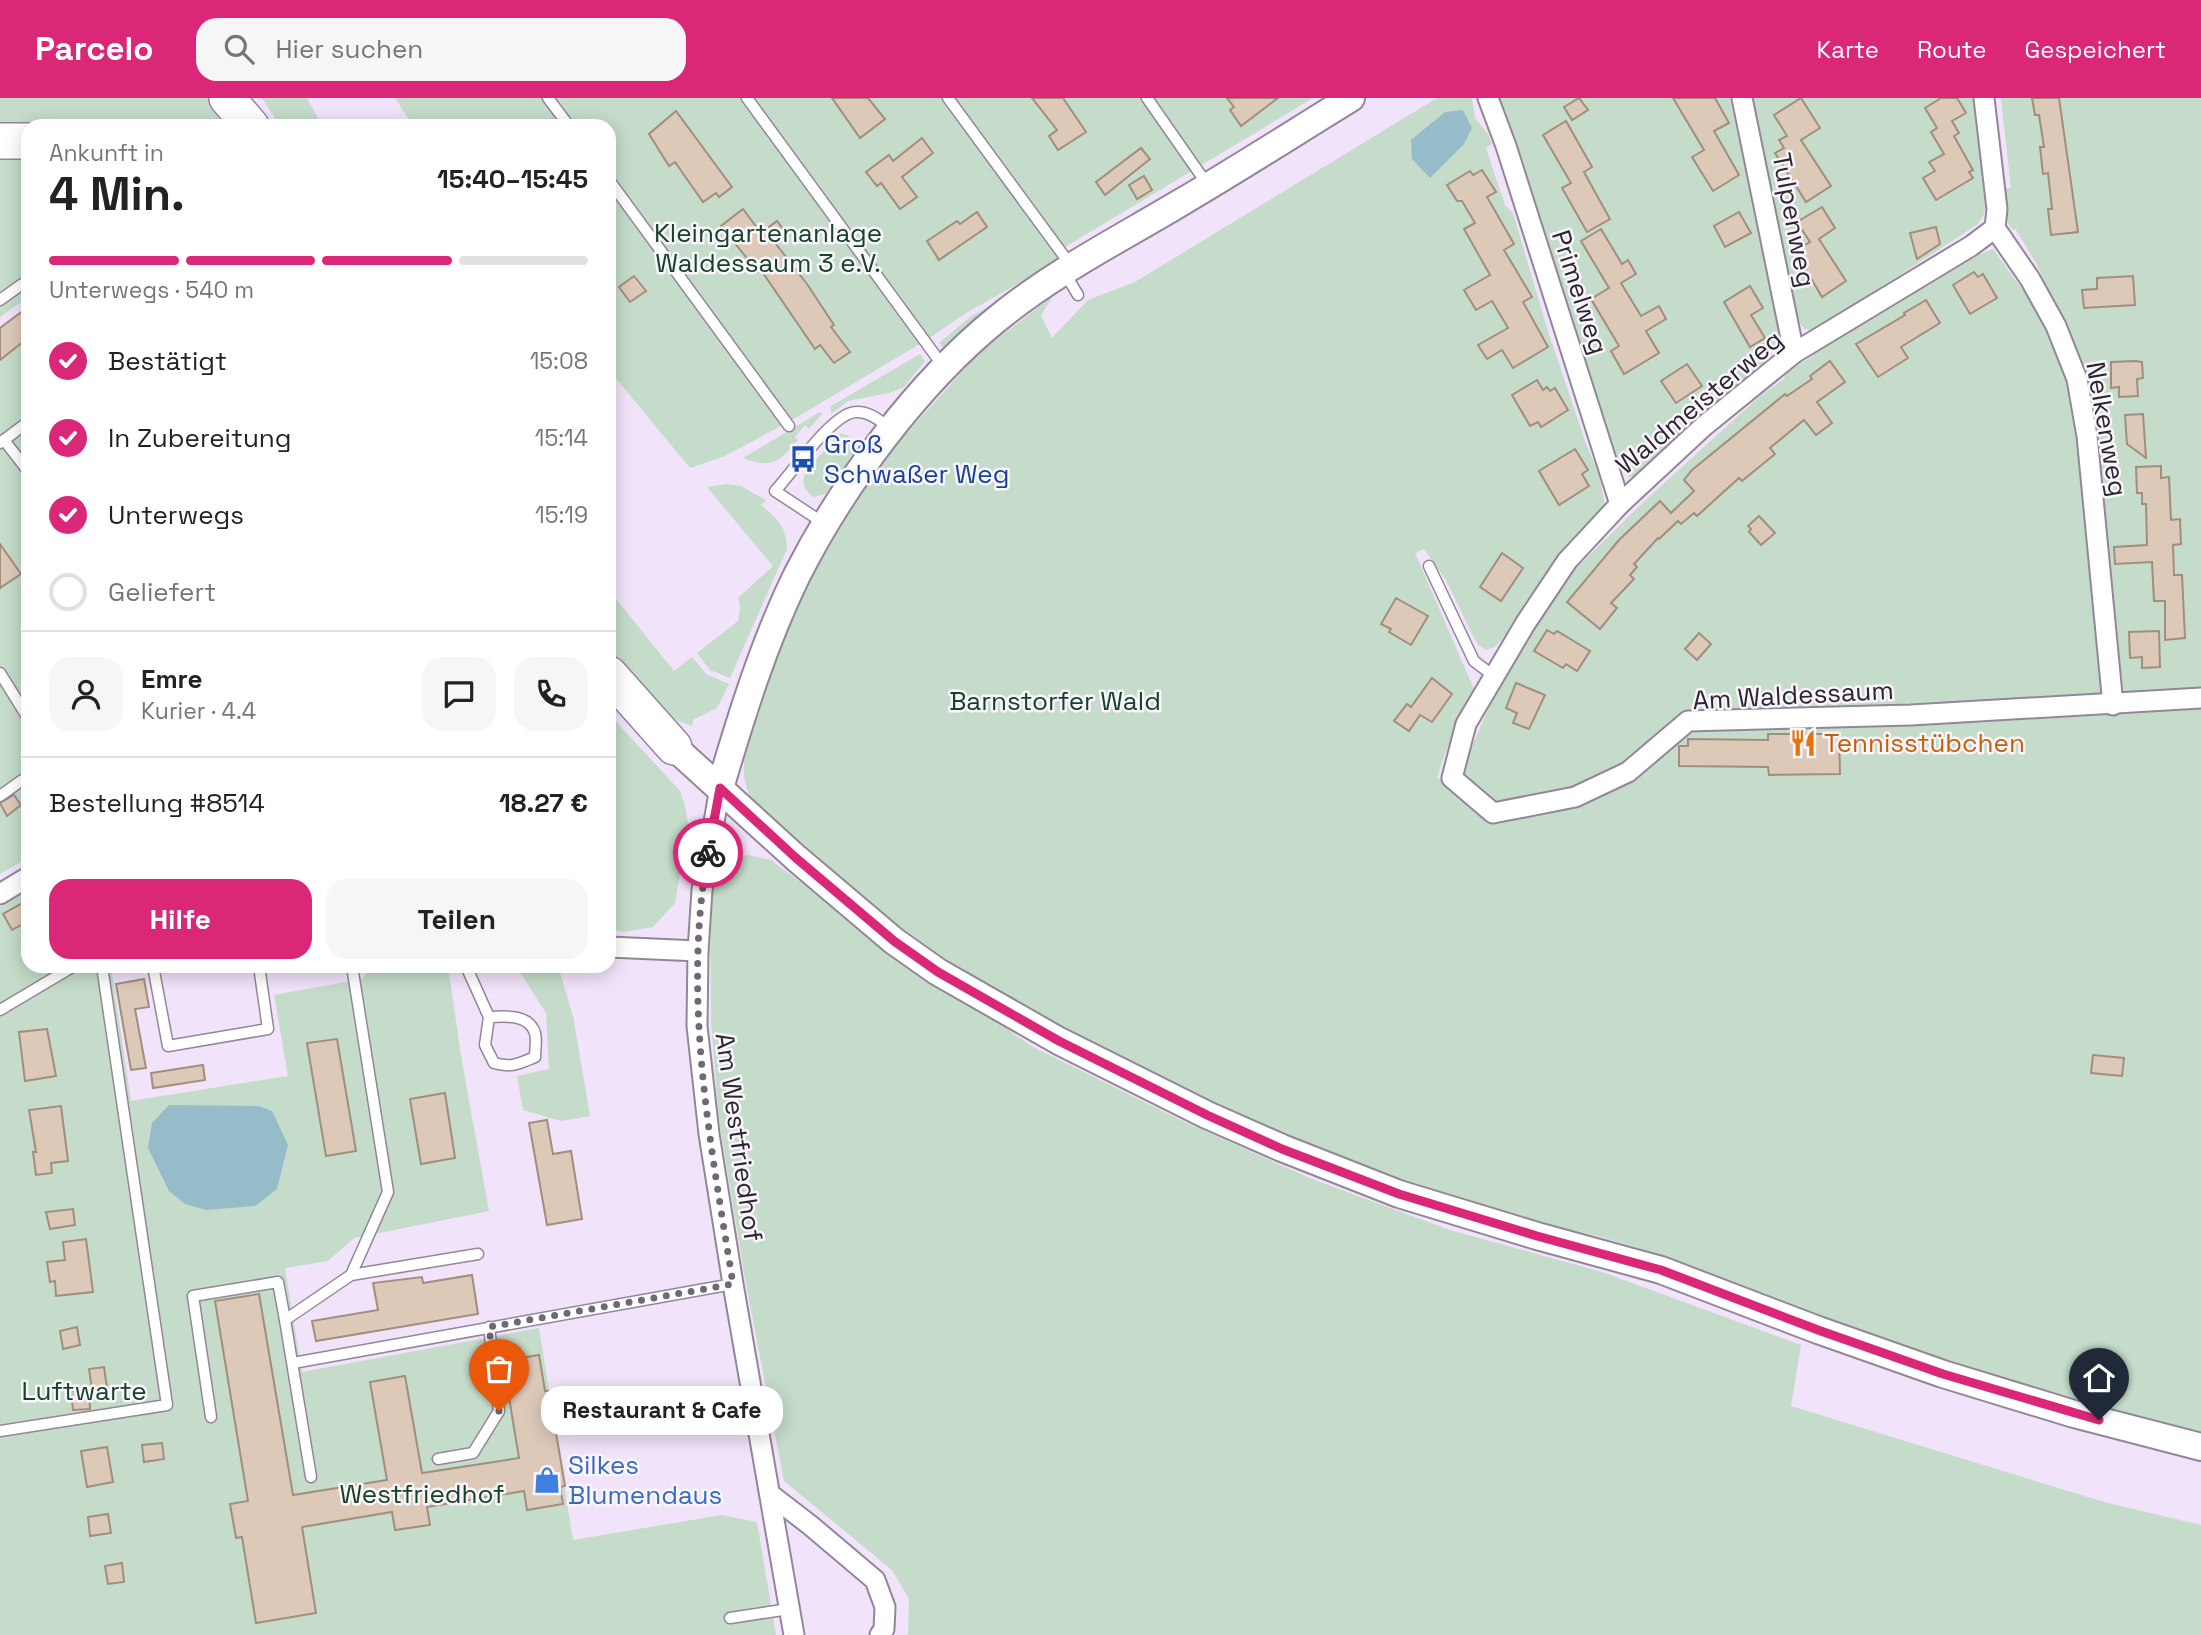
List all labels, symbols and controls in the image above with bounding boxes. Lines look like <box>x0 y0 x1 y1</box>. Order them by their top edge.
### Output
search box <box>196 18 686 81</box>
text: Parcelo <box>35 28 154 70</box>
icon: search <box>220 30 258 68</box>
text: Hier suchen <box>276 32 423 66</box>
text: Karte <box>1817 34 1879 65</box>
text: Route <box>1917 34 1986 65</box>
text: Gespeichert <box>2024 34 2166 65</box>
text: Ankunft in <box>49 138 164 168</box>
street label: Tulpenweg <box>1764 150 1824 290</box>
text: 15:40–15:45 <box>437 162 588 196</box>
text: 4 Min. <box>49 165 185 223</box>
park label: Kleingartenanlage Waldessaum 3 e.V. <box>654 216 882 280</box>
street label: Primelweg <box>1544 226 1616 358</box>
text: Unterwegs · 540 m <box>49 275 254 305</box>
street label: Waldmeisterweg <box>1609 322 1789 482</box>
icon: check <box>49 342 87 380</box>
text: Bestätigt <box>108 344 227 378</box>
text: 15:08 <box>530 346 588 376</box>
street label: Nelkenweg <box>2078 359 2136 499</box>
icon: check <box>49 419 87 457</box>
text: In Zubereitung <box>108 421 292 455</box>
text: 15:14 <box>535 423 588 453</box>
place label: Groß Schwaßer Weg <box>824 427 1009 491</box>
bus stop icon: Groß Schwaßer Weg <box>788 444 818 474</box>
icon: check <box>49 496 87 534</box>
text: Unterwegs <box>108 498 244 532</box>
text: 15:19 <box>535 500 588 530</box>
text: Geliefert <box>108 575 216 609</box>
button: person <box>49 657 123 731</box>
button: chat <box>422 657 496 731</box>
button: phone <box>514 657 588 731</box>
text: Emre <box>141 662 202 696</box>
street label: Am Waldessaum <box>1692 673 1894 717</box>
park label: Barnstorfer Wald <box>949 684 1161 718</box>
text: Kurier · 4.4 <box>141 696 256 726</box>
place label: Tennisstübchen <box>1824 726 2025 760</box>
restaurant icon: Tennisstübchen <box>1788 728 1818 758</box>
text: Bestellung #8514 <box>49 786 265 820</box>
text: 18.27 € <box>499 786 588 820</box>
courier <box>673 818 743 888</box>
icon: bike <box>689 834 727 872</box>
button: Hilfe <box>49 879 312 959</box>
button: Teilen <box>326 879 588 959</box>
street label: Am Westfriedhof <box>708 1030 770 1244</box>
pin <box>469 1339 529 1411</box>
pin <box>2069 1348 2129 1420</box>
icon: bag <box>480 1350 518 1388</box>
icon: home <box>2080 1359 2118 1397</box>
park label: Luftwarte <box>21 1374 147 1408</box>
callout: Restaurant & Cafe <box>541 1386 782 1436</box>
text: Restaurant & Cafe <box>562 1395 762 1425</box>
place label: Silkes Blumendaus <box>568 1448 722 1512</box>
shop icon: Silkes Blumendaus <box>532 1465 562 1495</box>
park label: Westfriedhof <box>339 1477 505 1511</box>

